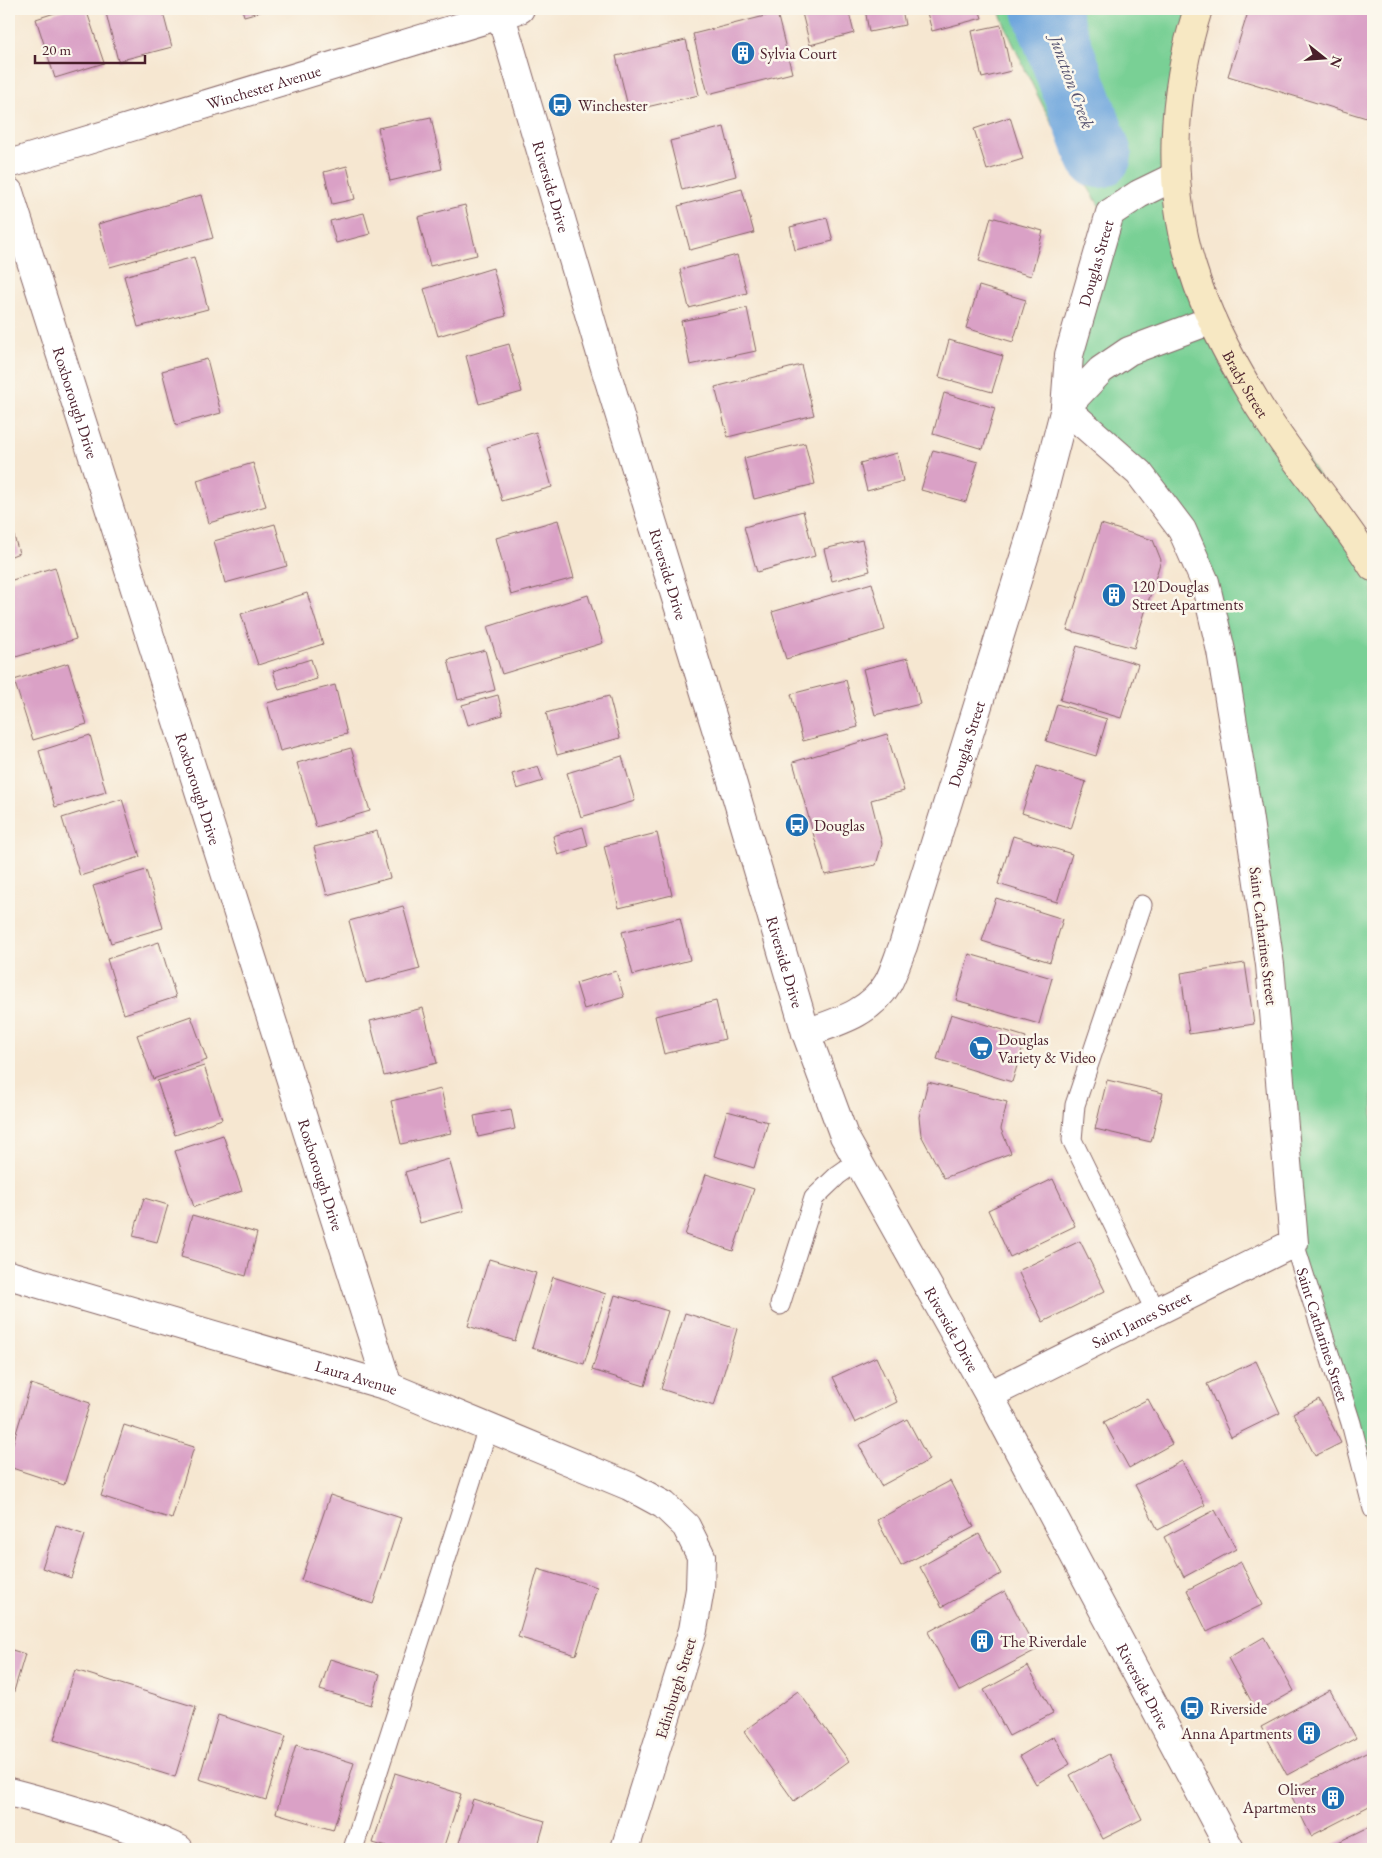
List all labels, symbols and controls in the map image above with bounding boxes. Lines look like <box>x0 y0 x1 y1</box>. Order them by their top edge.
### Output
water label: Junction Creek <box>1044 28 1100 132</box>
scale bar <box>35 32 145 64</box>
north arrow <box>1300 32 1350 82</box>
text: 20 m <box>42 40 71 59</box>
building icon: Sylvia Court <box>730 40 756 66</box>
place label: Sylvia Court <box>760 43 837 64</box>
text: N <box>1326 54 1347 70</box>
street label: Winchester Avenue <box>204 60 324 115</box>
bus stop icon: Winchester <box>547 92 573 118</box>
place label: Winchester <box>578 95 648 116</box>
street label: Riverside Drive <box>528 138 574 235</box>
street label: Douglas Street <box>1074 218 1118 309</box>
street label: Roxborough Drive <box>48 344 103 461</box>
street label: Brady Street <box>1218 347 1273 422</box>
street label: Riverside Drive <box>644 526 692 622</box>
place label: 120 Douglas Street Apartments <box>1132 576 1244 615</box>
building icon: 120 Douglas Street Apartments <box>1101 582 1127 608</box>
street label: Douglas Street <box>943 698 990 790</box>
street label: Roxborough Drive <box>170 730 226 847</box>
bus stop icon: Douglas <box>784 812 810 838</box>
place label: Douglas <box>814 815 865 836</box>
street label: Saint Catharines Street <box>1245 866 1282 1006</box>
street label: Riverside Drive <box>761 914 808 1010</box>
place label: Douglas Variety & Video <box>998 1029 1096 1068</box>
supermarket icon: Douglas Variety & Video <box>968 1035 994 1061</box>
street label: Roxborough Drive <box>293 1116 348 1233</box>
street label: Saint Catharines Street <box>1291 1265 1354 1404</box>
street label: Riverside Drive <box>919 1283 984 1376</box>
street label: Saint James Street <box>1088 1286 1195 1353</box>
street label: Laura Avenue <box>312 1355 401 1400</box>
building icon: The Riverdale <box>969 1628 995 1654</box>
place label: The Riverdale <box>1000 1631 1086 1652</box>
street label: Edinburgh Street <box>650 1635 701 1741</box>
street label: Riverside Drive <box>1112 1639 1174 1733</box>
bus stop icon: Riverside <box>1179 1695 1205 1721</box>
place label: Riverside <box>1210 1698 1267 1719</box>
building icon: Anna Apartments <box>1296 1720 1322 1746</box>
place label: Anna Apartments <box>1180 1723 1292 1744</box>
place label: Oliver Apartments <box>1242 1779 1317 1818</box>
building icon: Oliver Apartments <box>1320 1785 1346 1811</box>

